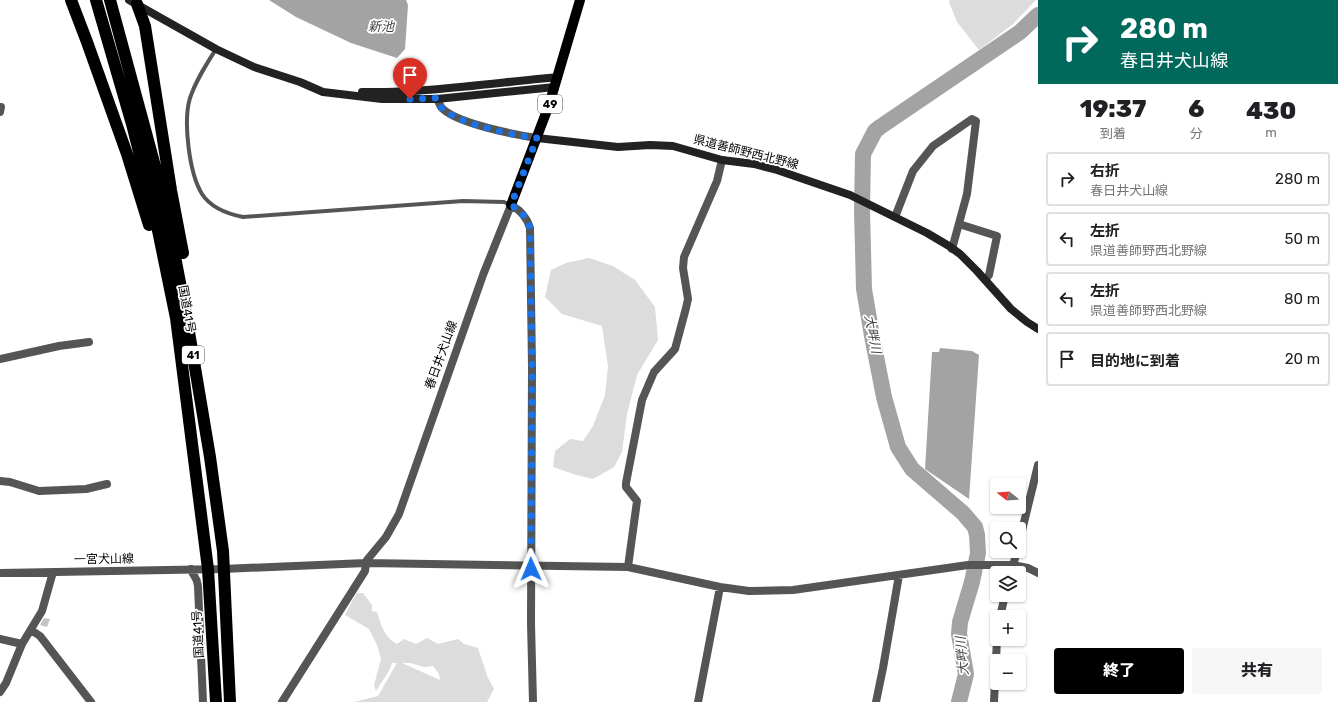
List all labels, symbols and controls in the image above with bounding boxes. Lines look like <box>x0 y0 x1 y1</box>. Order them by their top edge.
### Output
text: 280 m <box>1120 12 1208 45</box>
icon: right <box>1054 16 1106 68</box>
water label: 新池 <box>368 19 396 34</box>
text: 春日井犬山線 <box>1120 50 1228 72</box>
pin <box>393 58 427 99</box>
icon: arrive <box>399 64 421 86</box>
road number: 49 <box>538 95 562 113</box>
text: 19:37 <box>1080 95 1146 123</box>
text: 6 <box>1188 95 1204 123</box>
text: 430 <box>1246 97 1296 125</box>
text: m <box>1265 125 1277 140</box>
text: 到着 <box>1100 126 1126 141</box>
text: 分 <box>1190 126 1203 141</box>
street label: 県道善師野西北野線 <box>692 132 800 172</box>
text: 右折 <box>1090 162 1120 180</box>
icon: right <box>1056 168 1078 190</box>
text: 280 m <box>1275 170 1320 188</box>
text: 春日井犬山線 <box>1090 183 1168 198</box>
text: 左折 <box>1090 222 1120 240</box>
icon: left <box>1056 228 1078 250</box>
text: 50 m <box>1285 230 1320 248</box>
text: 県道善師野西北野線 <box>1090 243 1207 258</box>
text: 左折 <box>1090 282 1120 300</box>
street label: 国道41号 <box>176 284 198 334</box>
icon: left <box>1056 288 1078 310</box>
text: 80 m <box>1284 290 1320 308</box>
text: 県道善師野西北野線 <box>1090 303 1207 318</box>
water label: 大畔川 <box>862 313 884 357</box>
street label: 春日井犬山線 <box>422 319 460 391</box>
road number: 41 <box>182 346 204 364</box>
icon: arrive <box>1056 348 1078 370</box>
text: 20 m <box>1285 350 1320 368</box>
text: 目的地に到着 <box>1090 352 1180 370</box>
north arrow <box>990 478 1026 514</box>
map controls <box>990 478 1026 690</box>
button: search <box>990 522 1026 558</box>
position arrow <box>510 548 552 590</box>
street label: 一宮犬山線 <box>74 551 134 567</box>
button: layers <box>990 566 1026 602</box>
street label: 国道41号 <box>190 609 206 659</box>
button: + <box>990 610 1026 646</box>
water label: 大畔川 <box>953 634 971 676</box>
button: 終了 <box>1054 648 1184 694</box>
button: 共有 <box>1192 648 1322 694</box>
button: − <box>990 654 1026 690</box>

